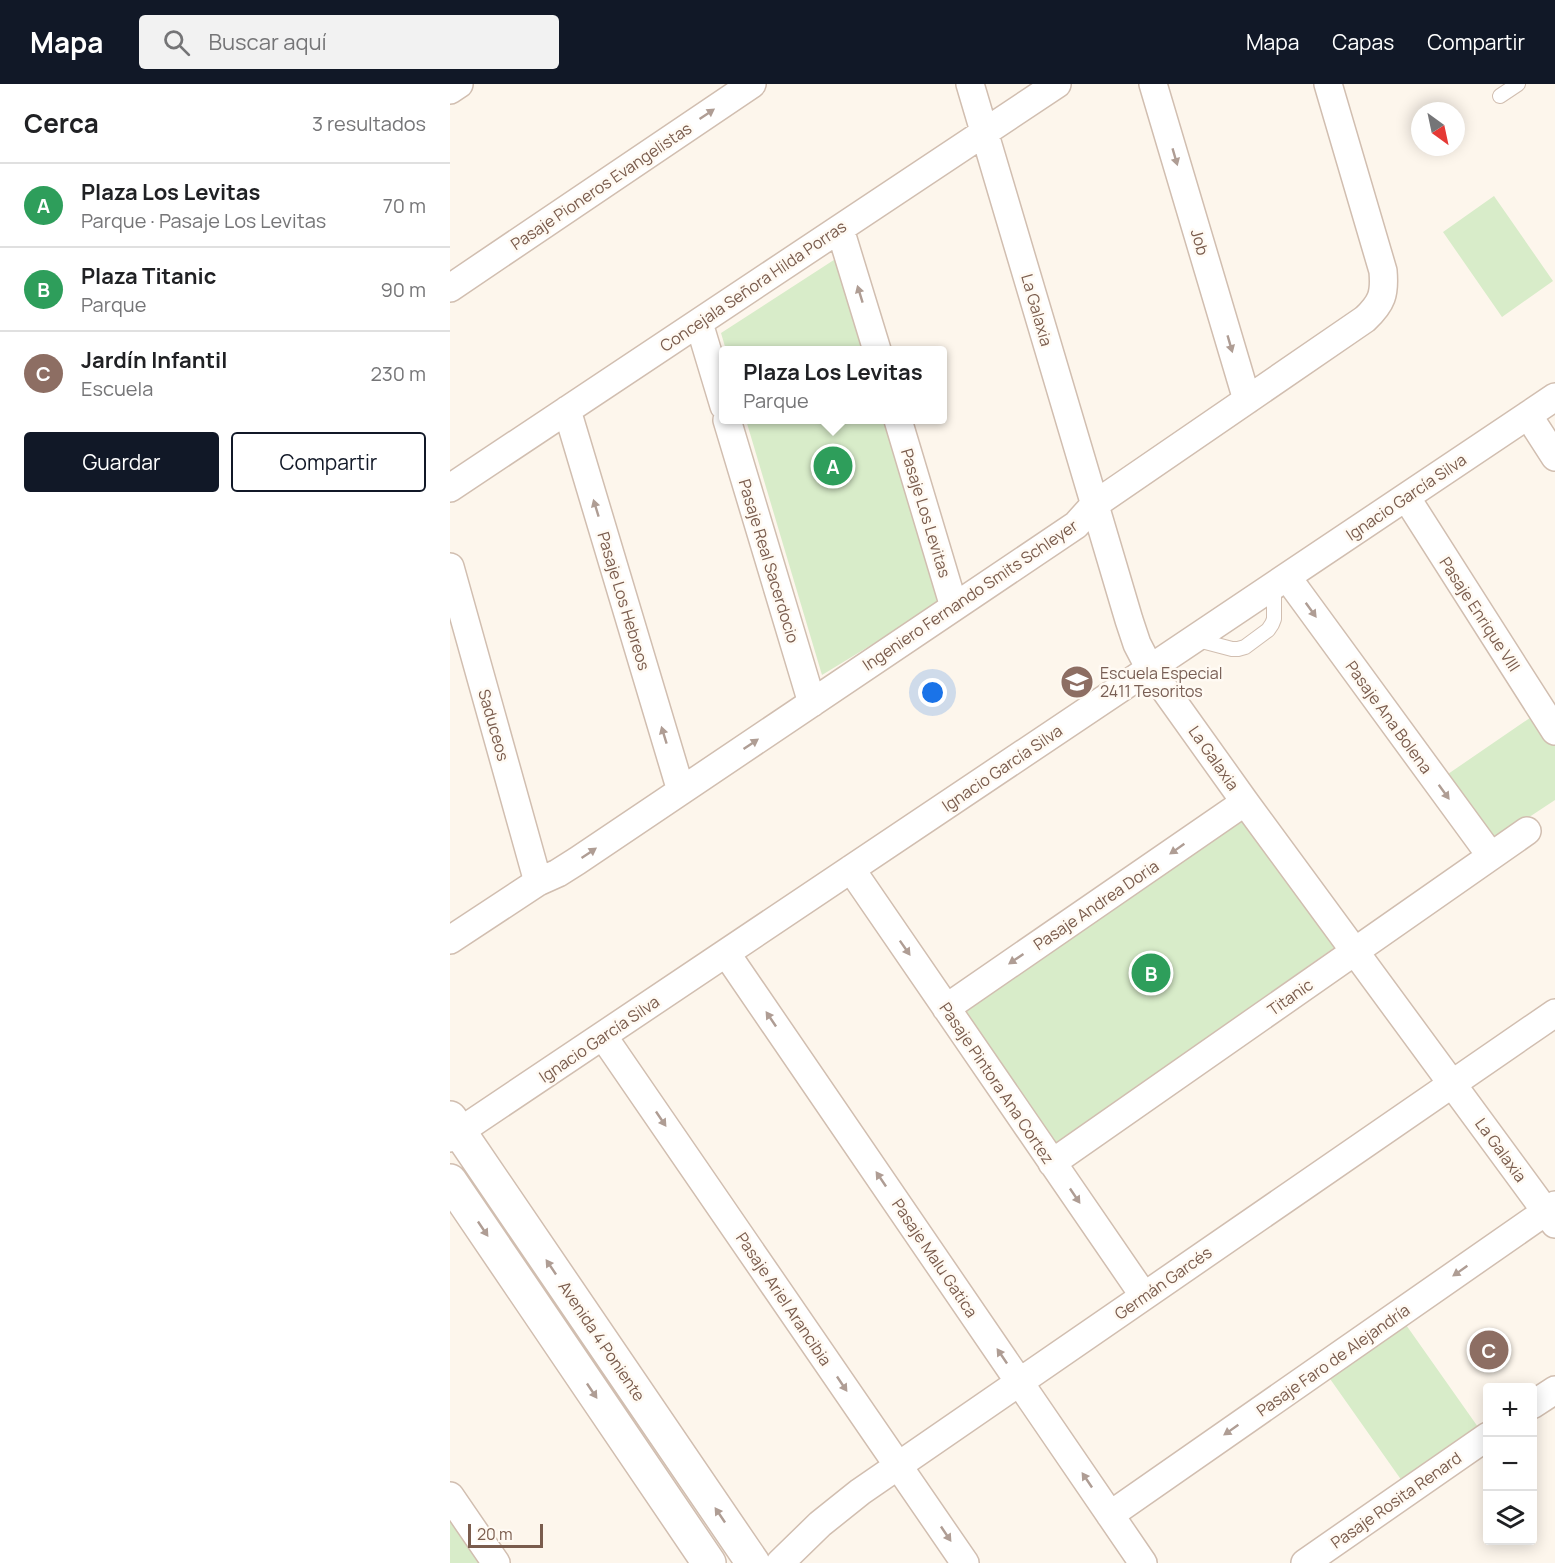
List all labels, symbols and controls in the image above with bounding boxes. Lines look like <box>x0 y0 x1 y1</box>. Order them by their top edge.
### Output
search box <box>139 15 559 69</box>
text: Mapa <box>30 23 103 61</box>
icon: search <box>160 26 193 59</box>
text: Buscar aquí <box>208 27 327 57</box>
text: Mapa <box>1246 28 1299 56</box>
text: Capas <box>1332 28 1394 56</box>
text: Compartir <box>1427 28 1525 56</box>
north arrow <box>1411 102 1465 156</box>
text: Cerca <box>24 105 99 141</box>
one-way arrow <box>699 108 715 120</box>
text: 3 resultados <box>312 110 426 137</box>
street label: Pasaje Pioneros Evangelistas <box>506 117 696 255</box>
one-way arrow <box>1171 148 1180 166</box>
text: Plaza Los Levitas <box>81 177 260 207</box>
text: A <box>37 192 50 219</box>
text: 70 m <box>383 192 426 219</box>
text: Parque · Pasaje Los Levitas <box>81 207 326 234</box>
street label: Concejala Señora Hilda Porras <box>656 215 850 357</box>
street label: Job <box>1186 226 1214 258</box>
text: Plaza Titanic <box>81 261 216 291</box>
street label: La Galaxia <box>1016 271 1058 349</box>
text: B <box>37 276 50 303</box>
text: 90 m <box>380 276 426 303</box>
one-way arrow <box>855 285 864 303</box>
text: Parque <box>81 291 146 318</box>
one-way arrow <box>1226 335 1235 353</box>
text: Jardín Infantil <box>81 345 227 375</box>
popup <box>719 346 947 424</box>
text: Plaza Los Levitas <box>743 357 923 387</box>
text: C <box>36 360 51 387</box>
text: 230 m <box>370 360 426 387</box>
text: Escuela <box>81 375 153 402</box>
text: Parque <box>743 387 809 414</box>
button: Guardar <box>24 432 219 492</box>
button: Compartir <box>231 432 426 492</box>
pin: A <box>814 444 853 488</box>
street label: Pasaje Los Levitas <box>896 446 956 580</box>
street label: Ignacio García Silva <box>1342 449 1470 545</box>
street label: Pasaje Real Sacerdocio <box>734 476 804 646</box>
one-way arrow <box>591 499 600 517</box>
street label: Ingeniero Fernando Smits Schleyer <box>858 514 1082 675</box>
street label: Pasaje Los Hebreos <box>592 529 656 673</box>
street label: Pasaje Enrique VIII <box>1435 552 1525 676</box>
one-way arrow <box>1305 601 1317 617</box>
street label: Pasaje Ana Bolena <box>1341 656 1437 778</box>
place label: Escuela Especial 2411 Tesoritos <box>1100 662 1222 702</box>
school or university icon: Escuela Especial 2411 Tesoritos <box>1059 664 1095 700</box>
your location <box>918 678 947 707</box>
street label: Saduceos <box>473 687 515 763</box>
street label: Ignacio García Silva <box>938 720 1066 816</box>
street label: La Galaxia <box>1184 721 1244 795</box>
one-way arrow <box>659 726 668 744</box>
one-way arrow <box>743 739 759 750</box>
one-way arrow <box>1437 784 1449 799</box>
one-way arrow <box>1170 843 1186 855</box>
one-way arrow <box>581 848 597 859</box>
street label: Pasaje Andrea Doria <box>1029 855 1163 955</box>
one-way arrow <box>899 940 911 956</box>
pin: B <box>1132 950 1170 996</box>
one-way arrow <box>1008 954 1025 965</box>
street label: Titanic <box>1263 973 1317 1021</box>
street label: Ignacio García Silva <box>535 991 663 1087</box>
street label: Pasaje Pintora Ana Cortez <box>935 998 1059 1168</box>
one-way arrow <box>765 1011 777 1027</box>
one-way arrow <box>655 1111 667 1127</box>
street label: La Galaxia <box>1470 1114 1532 1186</box>
one-way arrow <box>875 1172 887 1188</box>
one-way arrow <box>1069 1187 1081 1203</box>
street label: Pasaje Malu Gatica <box>887 1194 983 1322</box>
one-way arrow <box>477 1221 489 1237</box>
street label: Pasaje Ariel Arancibia <box>731 1228 837 1370</box>
street label: Germán Garcés <box>1110 1241 1216 1325</box>
one-way arrow <box>545 1259 557 1275</box>
one-way arrow <box>1453 1265 1469 1277</box>
street label: Avenida 4 Poniente <box>554 1277 650 1405</box>
street label: Pasaje Faro de Alejandría <box>1252 1299 1414 1421</box>
pin: C <box>1470 1328 1508 1372</box>
one-way arrow <box>997 1348 1008 1364</box>
one-way arrow <box>837 1376 848 1392</box>
one-way arrow <box>586 1382 598 1398</box>
map controls <box>1483 1383 1537 1545</box>
button: + <box>1483 1383 1537 1437</box>
one-way arrow <box>1223 1424 1239 1435</box>
button: − <box>1483 1437 1537 1491</box>
street label: Pasaje Rosita Renard <box>1326 1447 1466 1553</box>
one-way arrow <box>1082 1472 1093 1488</box>
button: layers <box>1483 1491 1537 1545</box>
one-way arrow <box>714 1507 726 1523</box>
scale bar <box>468 1521 543 1548</box>
text: 20 m <box>477 1523 513 1545</box>
one-way arrow <box>940 1526 952 1542</box>

